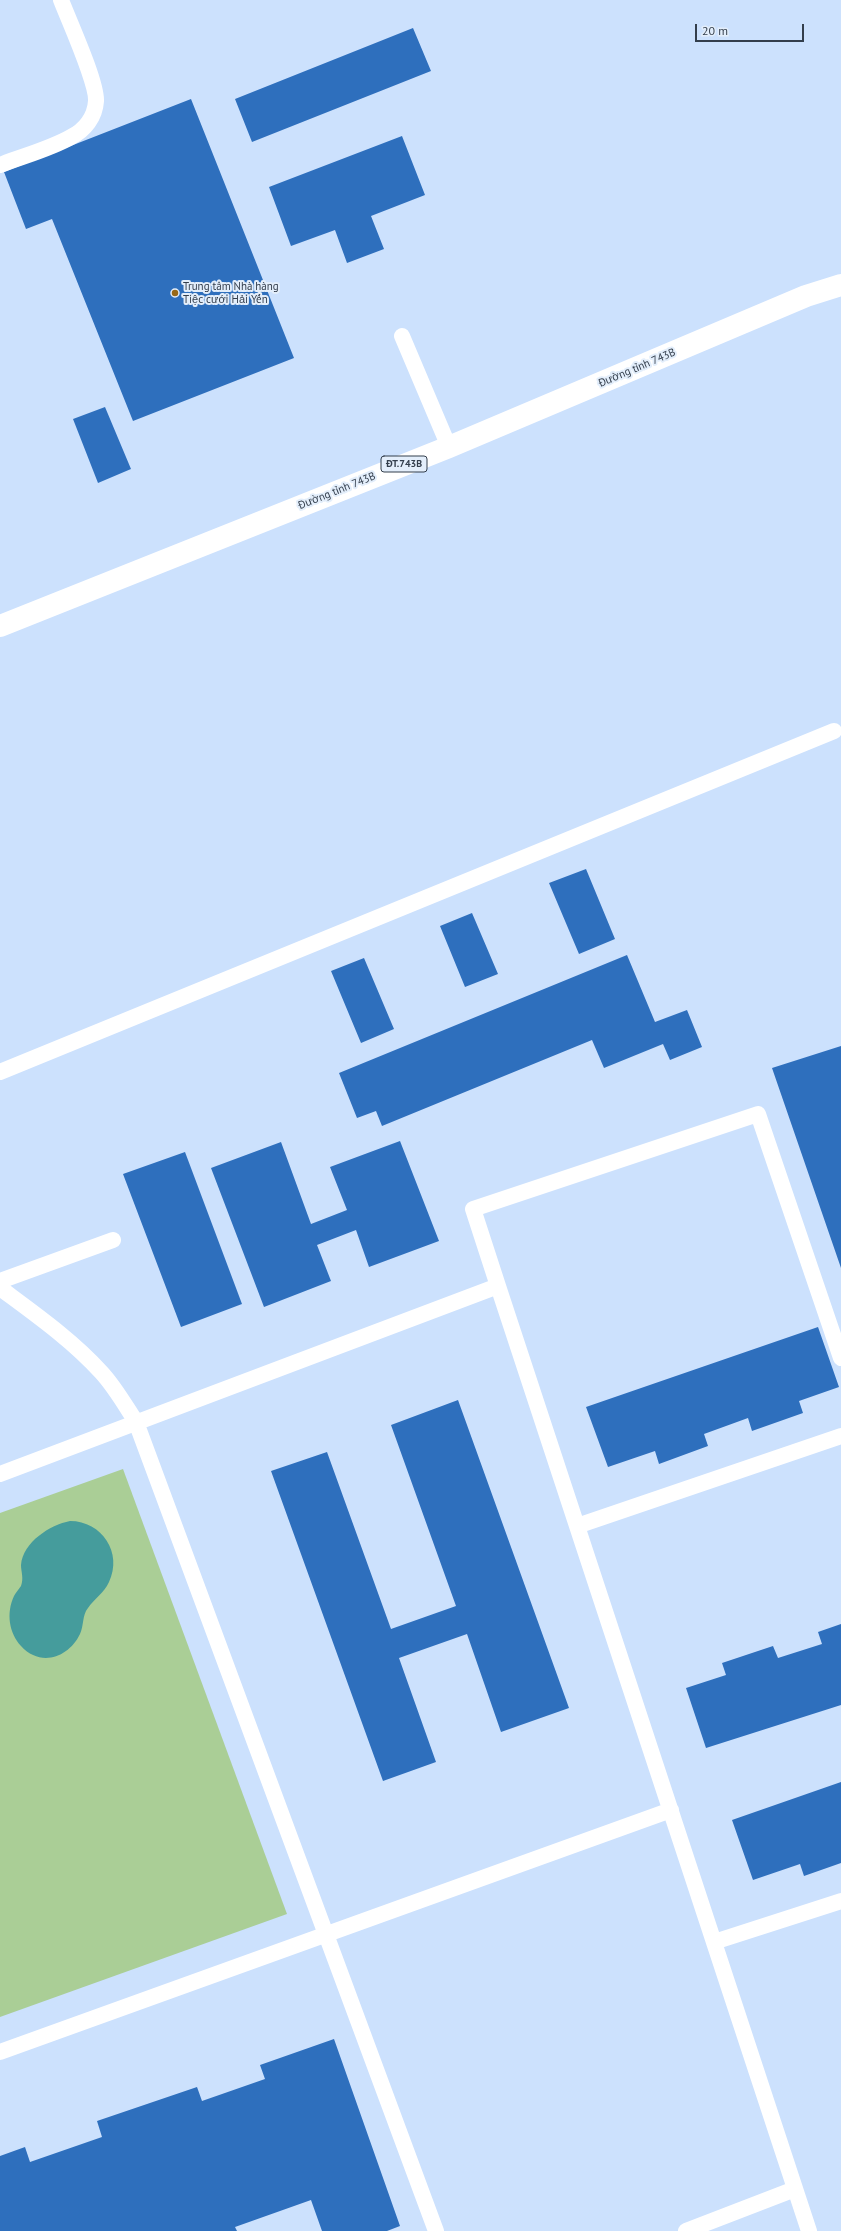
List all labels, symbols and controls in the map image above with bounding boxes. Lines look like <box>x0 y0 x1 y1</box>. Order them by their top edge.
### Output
scale bar <box>697 16 806 42</box>
text: 20 m <box>702 23 728 38</box>
place label: Trung tâm Nhà hàng Tiệc cưới Hải Yến <box>183 280 279 306</box>
marker: Trung tâm Nhà hàng Tiệc cưới Hải Yến <box>170 288 180 298</box>
street label: Đường tỉnh 743B <box>597 346 677 390</box>
road number: ĐT.743B <box>381 456 427 472</box>
street label: Đường tỉnh 743B <box>296 469 378 513</box>

